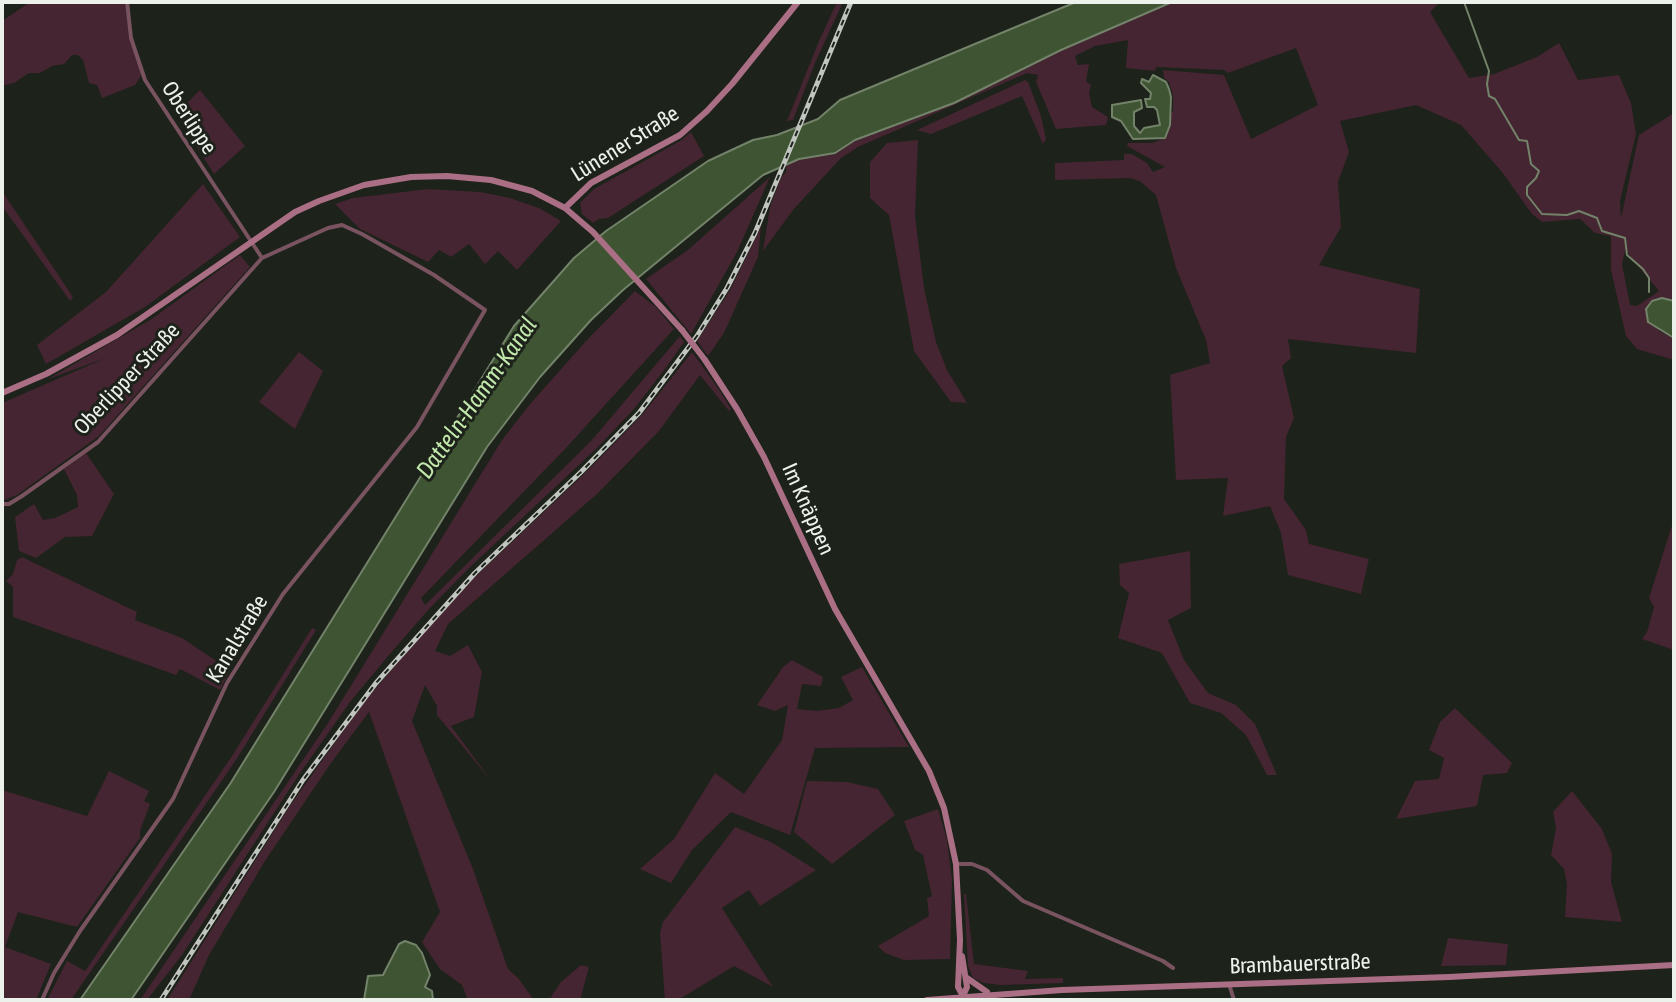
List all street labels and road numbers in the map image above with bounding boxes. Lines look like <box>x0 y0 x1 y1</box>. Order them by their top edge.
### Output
street label: Oberlippe <box>156 77 222 159</box>
street label: Lünener Straße <box>566 100 684 188</box>
street label: Oberlipper Straße <box>69 318 185 440</box>
street label: Im Knäppen <box>776 459 840 559</box>
street label: Kanalstraße <box>200 590 274 688</box>
street label: Brambauerstraße <box>1229 948 1371 980</box>

